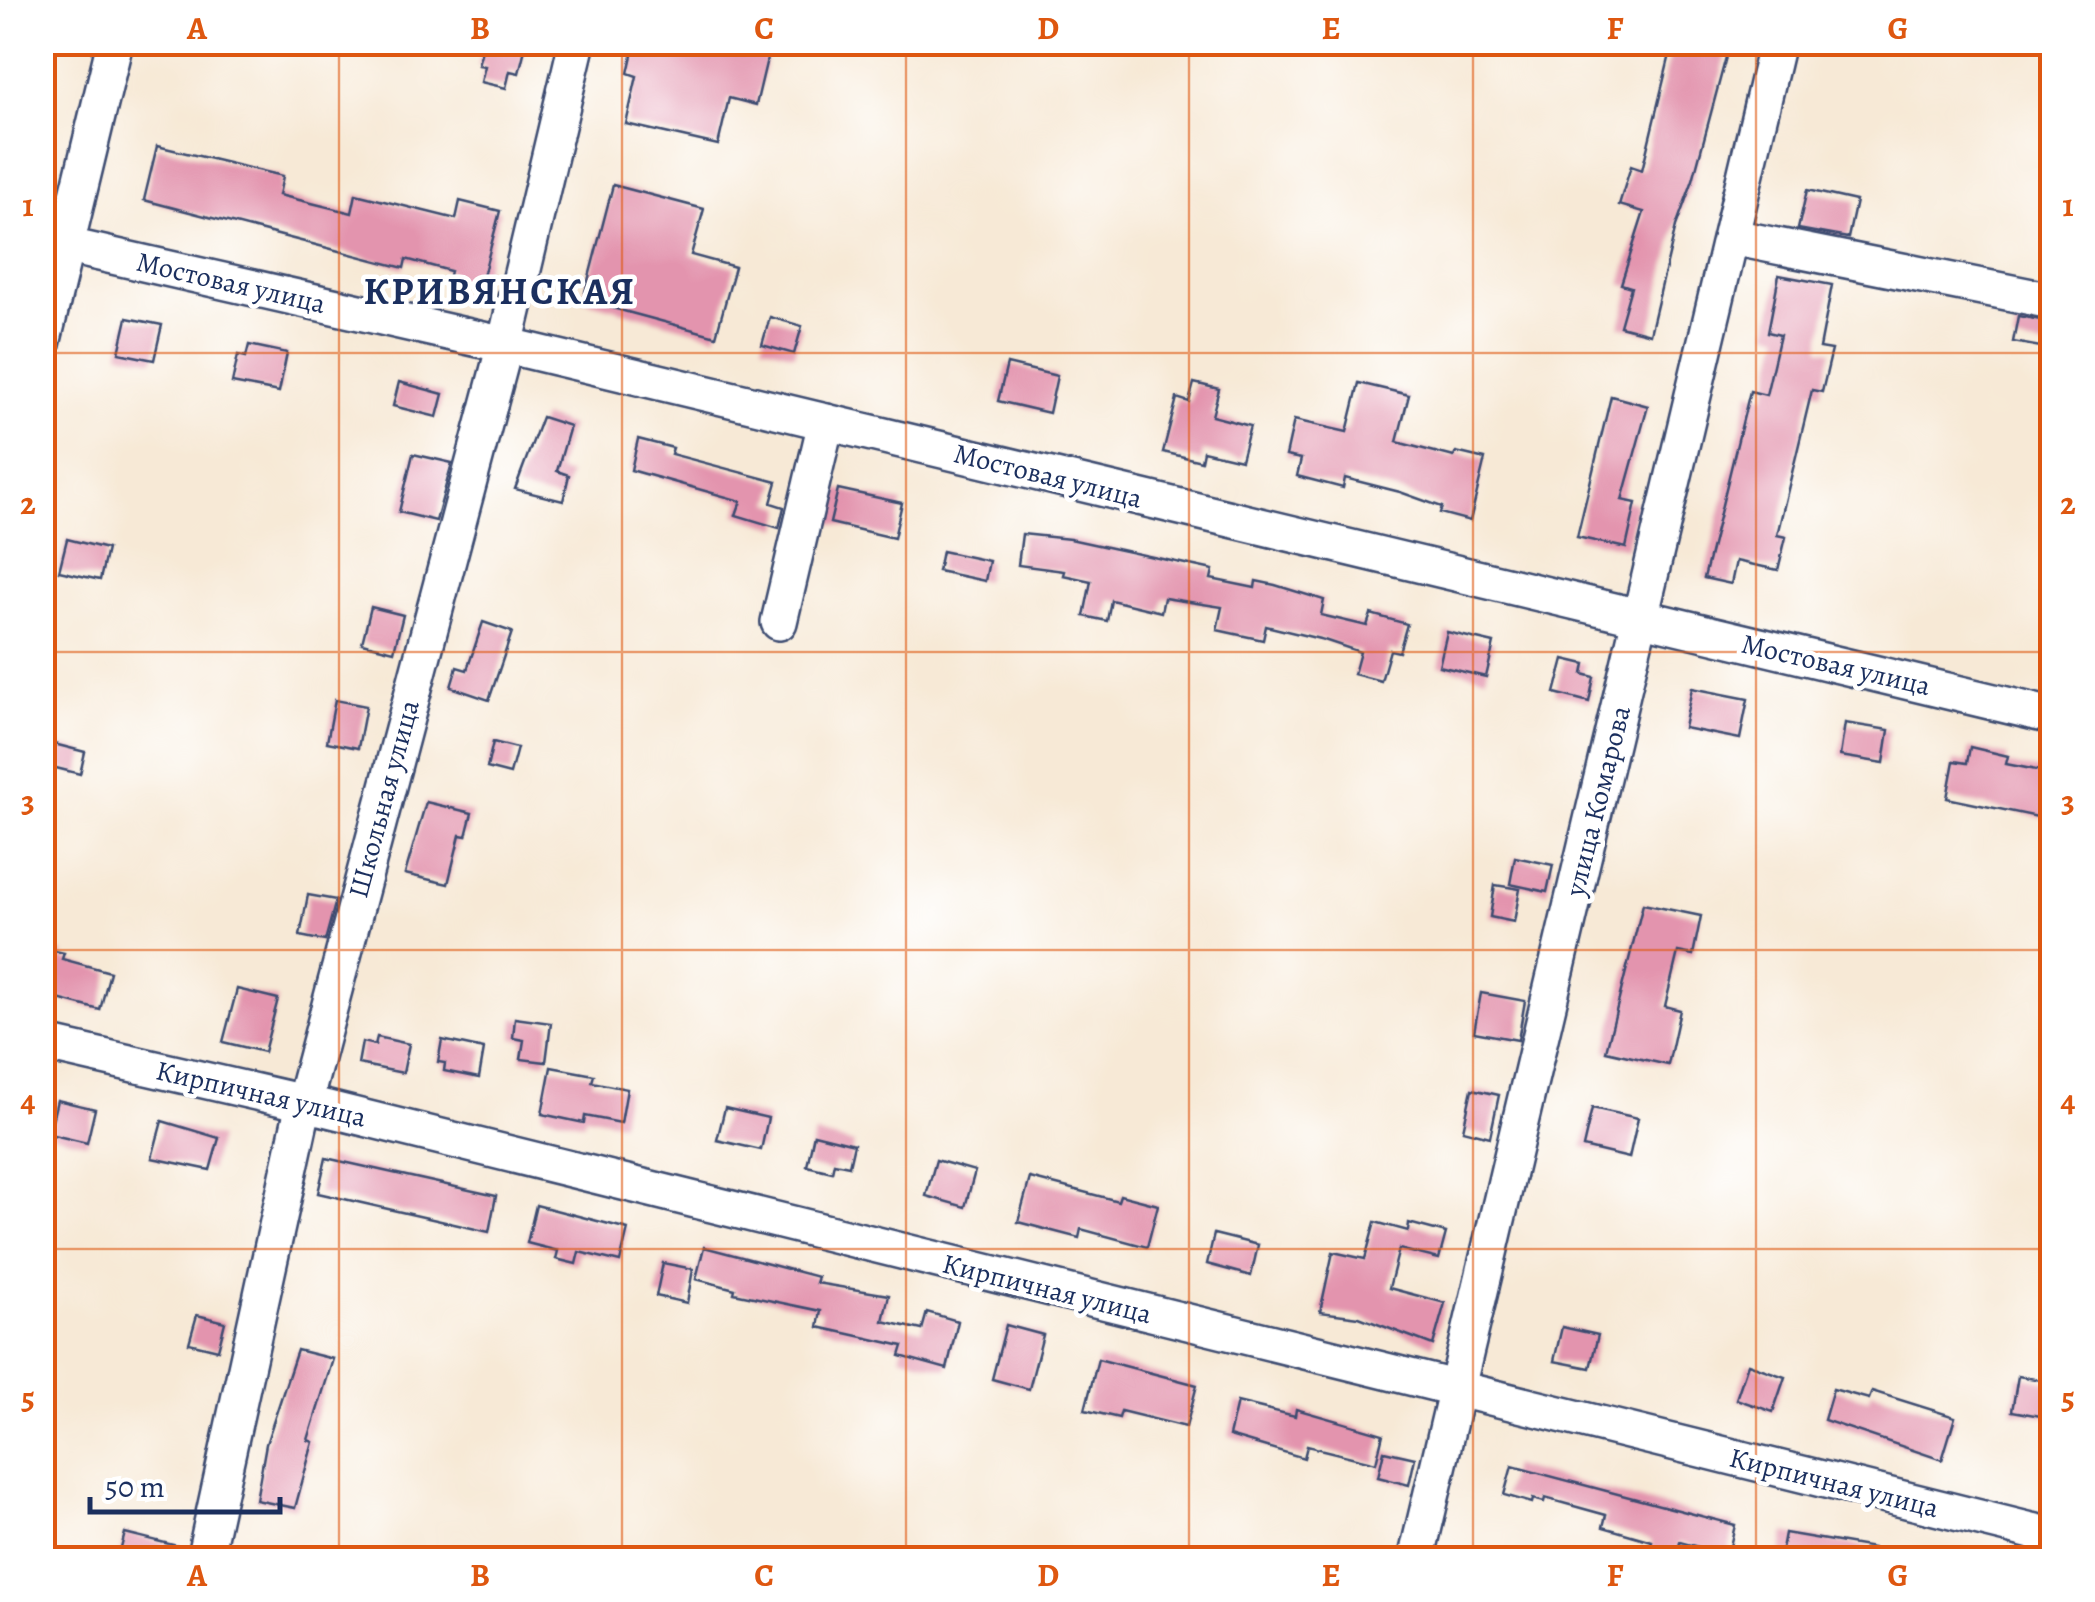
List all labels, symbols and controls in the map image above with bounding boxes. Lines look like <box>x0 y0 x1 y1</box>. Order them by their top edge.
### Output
text: A <box>186 6 208 50</box>
text: B <box>470 6 490 50</box>
text: C <box>754 6 774 50</box>
text: D <box>1037 6 1059 50</box>
text: E <box>1321 6 1341 50</box>
text: F <box>1607 6 1624 50</box>
text: G <box>1888 6 1908 50</box>
text: 1 <box>22 183 34 227</box>
text: 1 <box>2062 183 2074 227</box>
street label: Мостовая улица <box>133 243 329 323</box>
district label: КРИВЯНСКАЯ <box>364 265 637 317</box>
street label: Мостовая улица <box>950 434 1146 518</box>
text: 2 <box>20 481 36 525</box>
text: 2 <box>2060 481 2076 525</box>
street label: Мостовая улица <box>1738 625 1934 705</box>
street label: Школьная улица <box>339 696 429 902</box>
street label: улица Комарова <box>1556 702 1640 901</box>
text: 3 <box>21 779 35 823</box>
text: 3 <box>2061 779 2075 823</box>
street label: Кирпичная улица <box>152 1051 370 1137</box>
text: 4 <box>20 1078 36 1122</box>
text: 4 <box>2060 1078 2076 1122</box>
street label: Кирпичная улица <box>938 1245 1156 1333</box>
text: 5 <box>21 1376 35 1420</box>
text: 5 <box>2061 1376 2075 1420</box>
street label: Кирпичная улица <box>1725 1439 1943 1527</box>
scale bar <box>90 1452 280 1514</box>
text: 50 m <box>105 1467 165 1507</box>
text: A <box>186 1553 208 1597</box>
text: B <box>470 1553 490 1597</box>
text: C <box>754 1553 774 1597</box>
text: D <box>1037 1553 1059 1597</box>
text: E <box>1321 1553 1341 1597</box>
text: F <box>1607 1553 1624 1597</box>
text: G <box>1888 1553 1908 1597</box>

